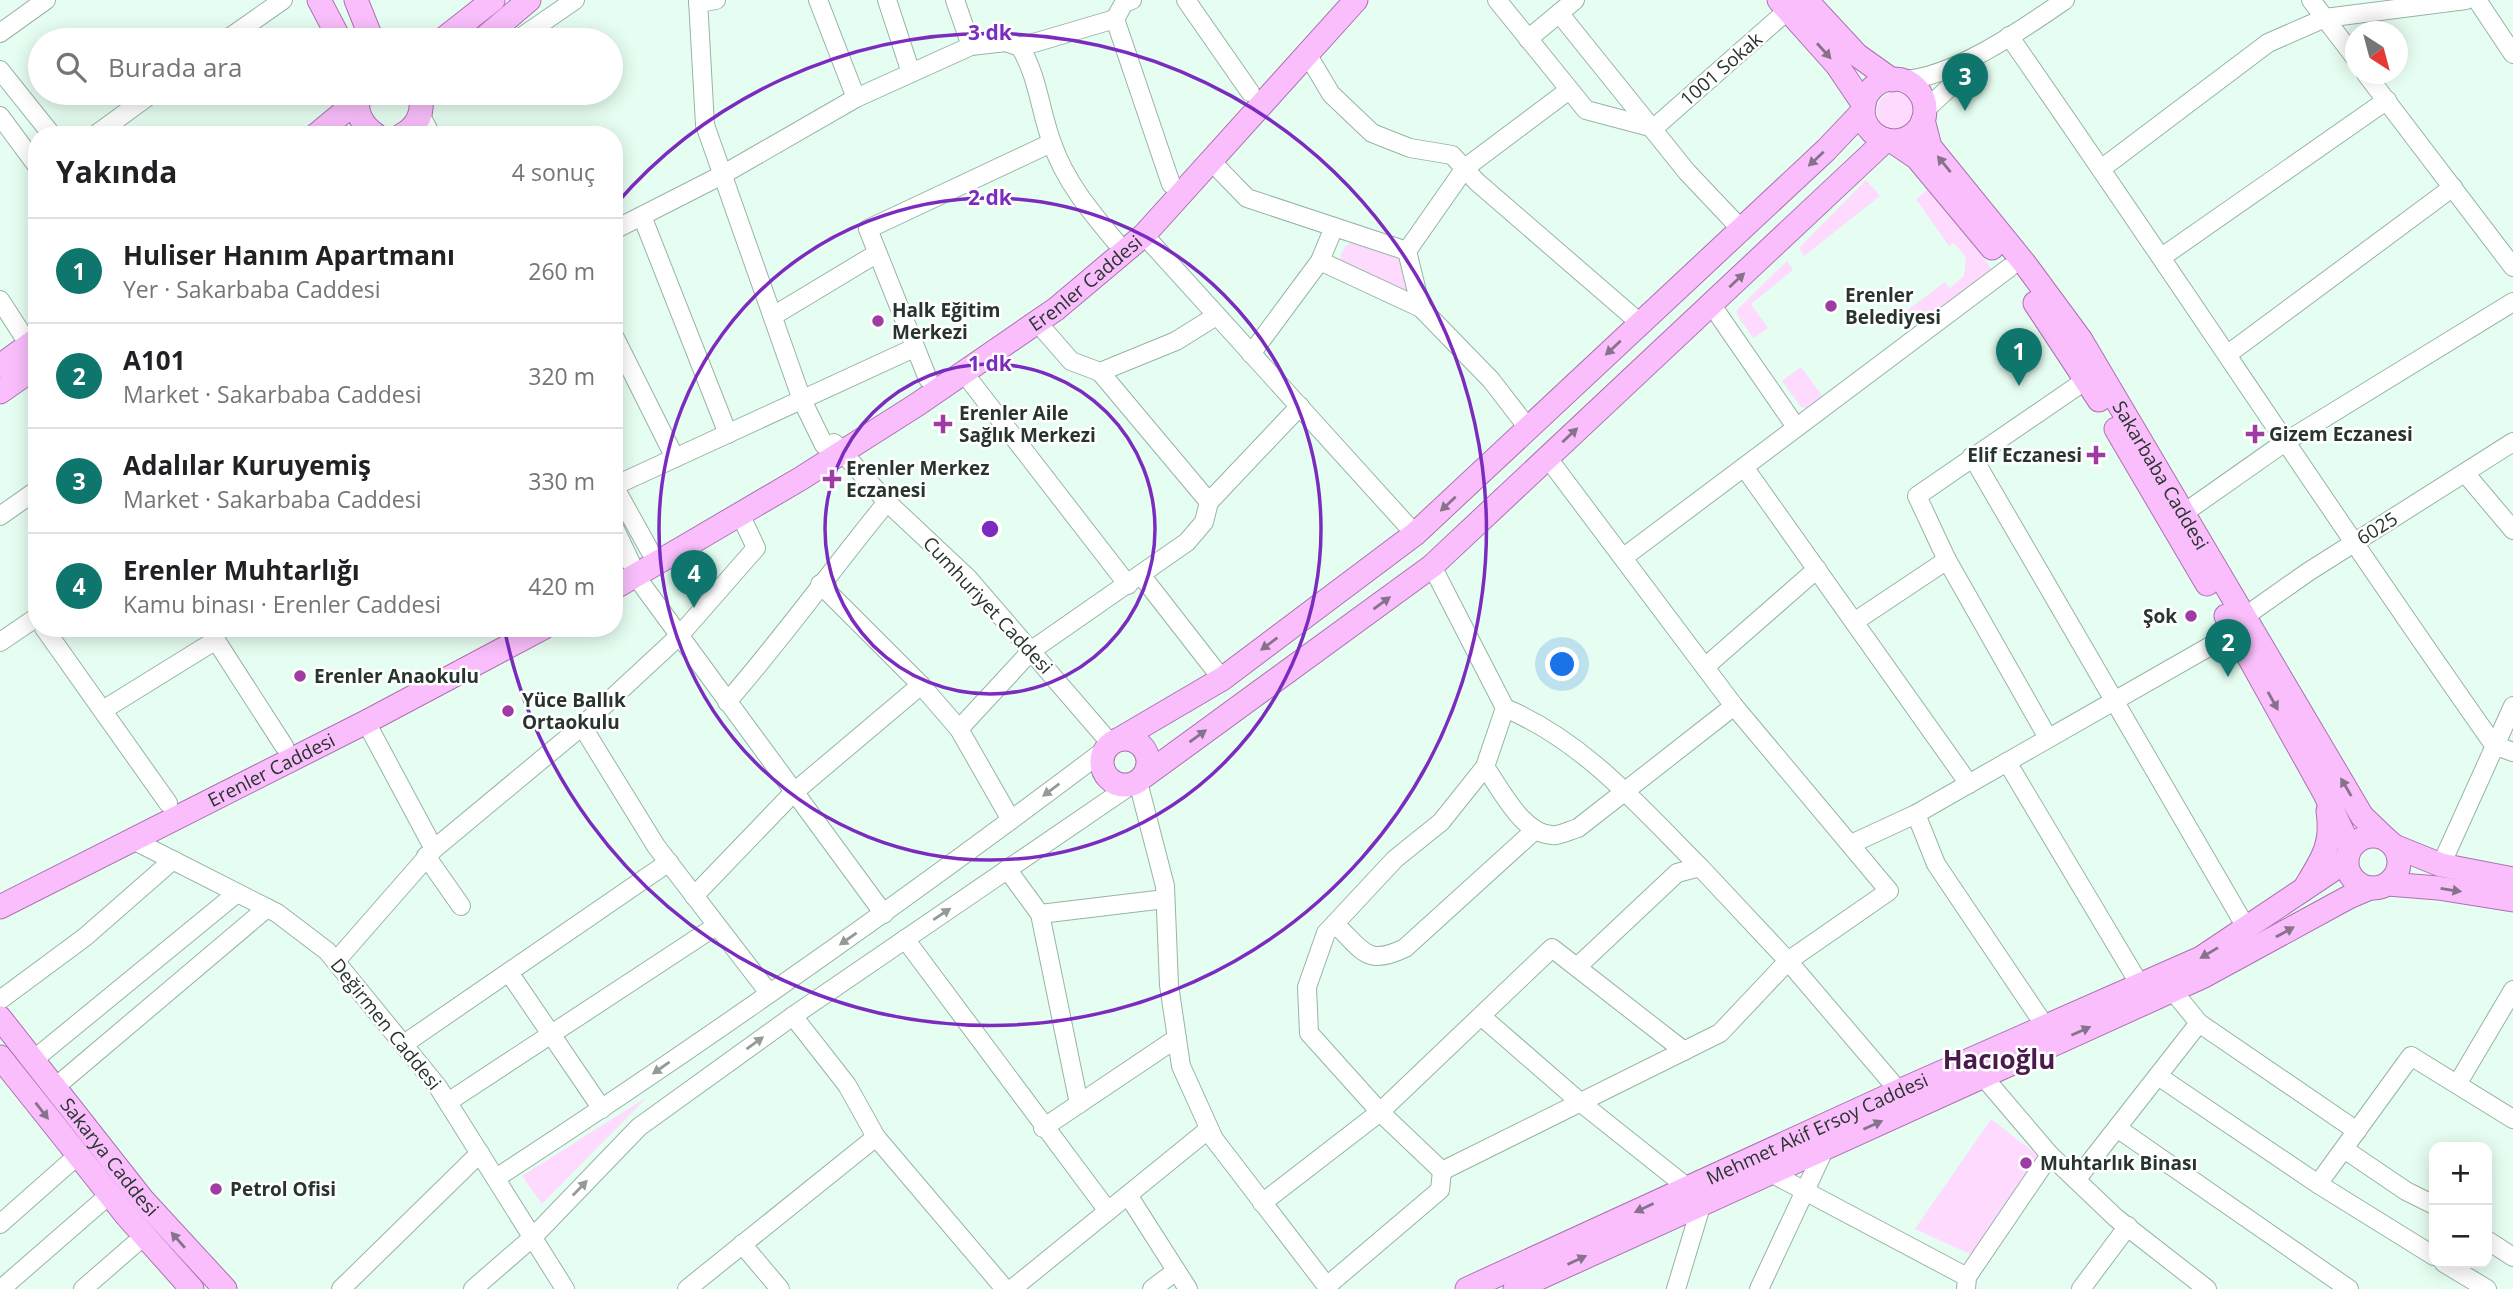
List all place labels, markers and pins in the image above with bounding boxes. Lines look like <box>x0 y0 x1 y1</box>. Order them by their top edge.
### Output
pin: 3 <box>1942 53 1988 111</box>
place label: Erenler Belediyesi <box>1845 282 1941 330</box>
place label: Halk Eğitim Merkezi <box>892 297 1000 345</box>
marker: Erenler Belediyesi <box>1823 298 1839 314</box>
marker: Halk Eğitim Merkezi <box>870 313 886 329</box>
pin: 1 <box>1996 328 2042 386</box>
place label: Erenler Aile Sağlık Merkezi <box>959 400 1096 448</box>
marker: Erenler Aile Sağlık Merkezi <box>933 414 953 434</box>
place label: Gizem Eczanesi <box>2269 421 2413 447</box>
marker: Gizem Eczanesi <box>2247 426 2263 442</box>
place label: Elif Eczanesi <box>1967 442 2082 468</box>
marker: Elif Eczanesi <box>2088 447 2104 463</box>
place label: Erenler Merkez Eczanesi <box>846 455 990 503</box>
marker: Erenler Merkez Eczanesi <box>824 471 840 487</box>
centre of rings <box>978 517 1002 541</box>
pin: 4 <box>671 550 717 608</box>
place label: Şok <box>2143 603 2177 629</box>
marker: Şok <box>2183 608 2199 624</box>
pin: 2 <box>2205 619 2251 677</box>
place label: Erenler Anaokulu <box>314 663 479 689</box>
marker: Erenler Anaokulu <box>292 668 308 684</box>
place label: Yüce Ballık Ortaokulu <box>522 687 626 735</box>
marker: Yüce Ballık Ortaokulu <box>500 703 516 719</box>
place label: Muhtarlık Binası <box>2040 1150 2197 1176</box>
marker: Muhtarlık Binası <box>2018 1155 2034 1171</box>
place label: Petrol Ofisi <box>230 1176 336 1202</box>
marker: Petrol Ofisi <box>208 1181 224 1197</box>

